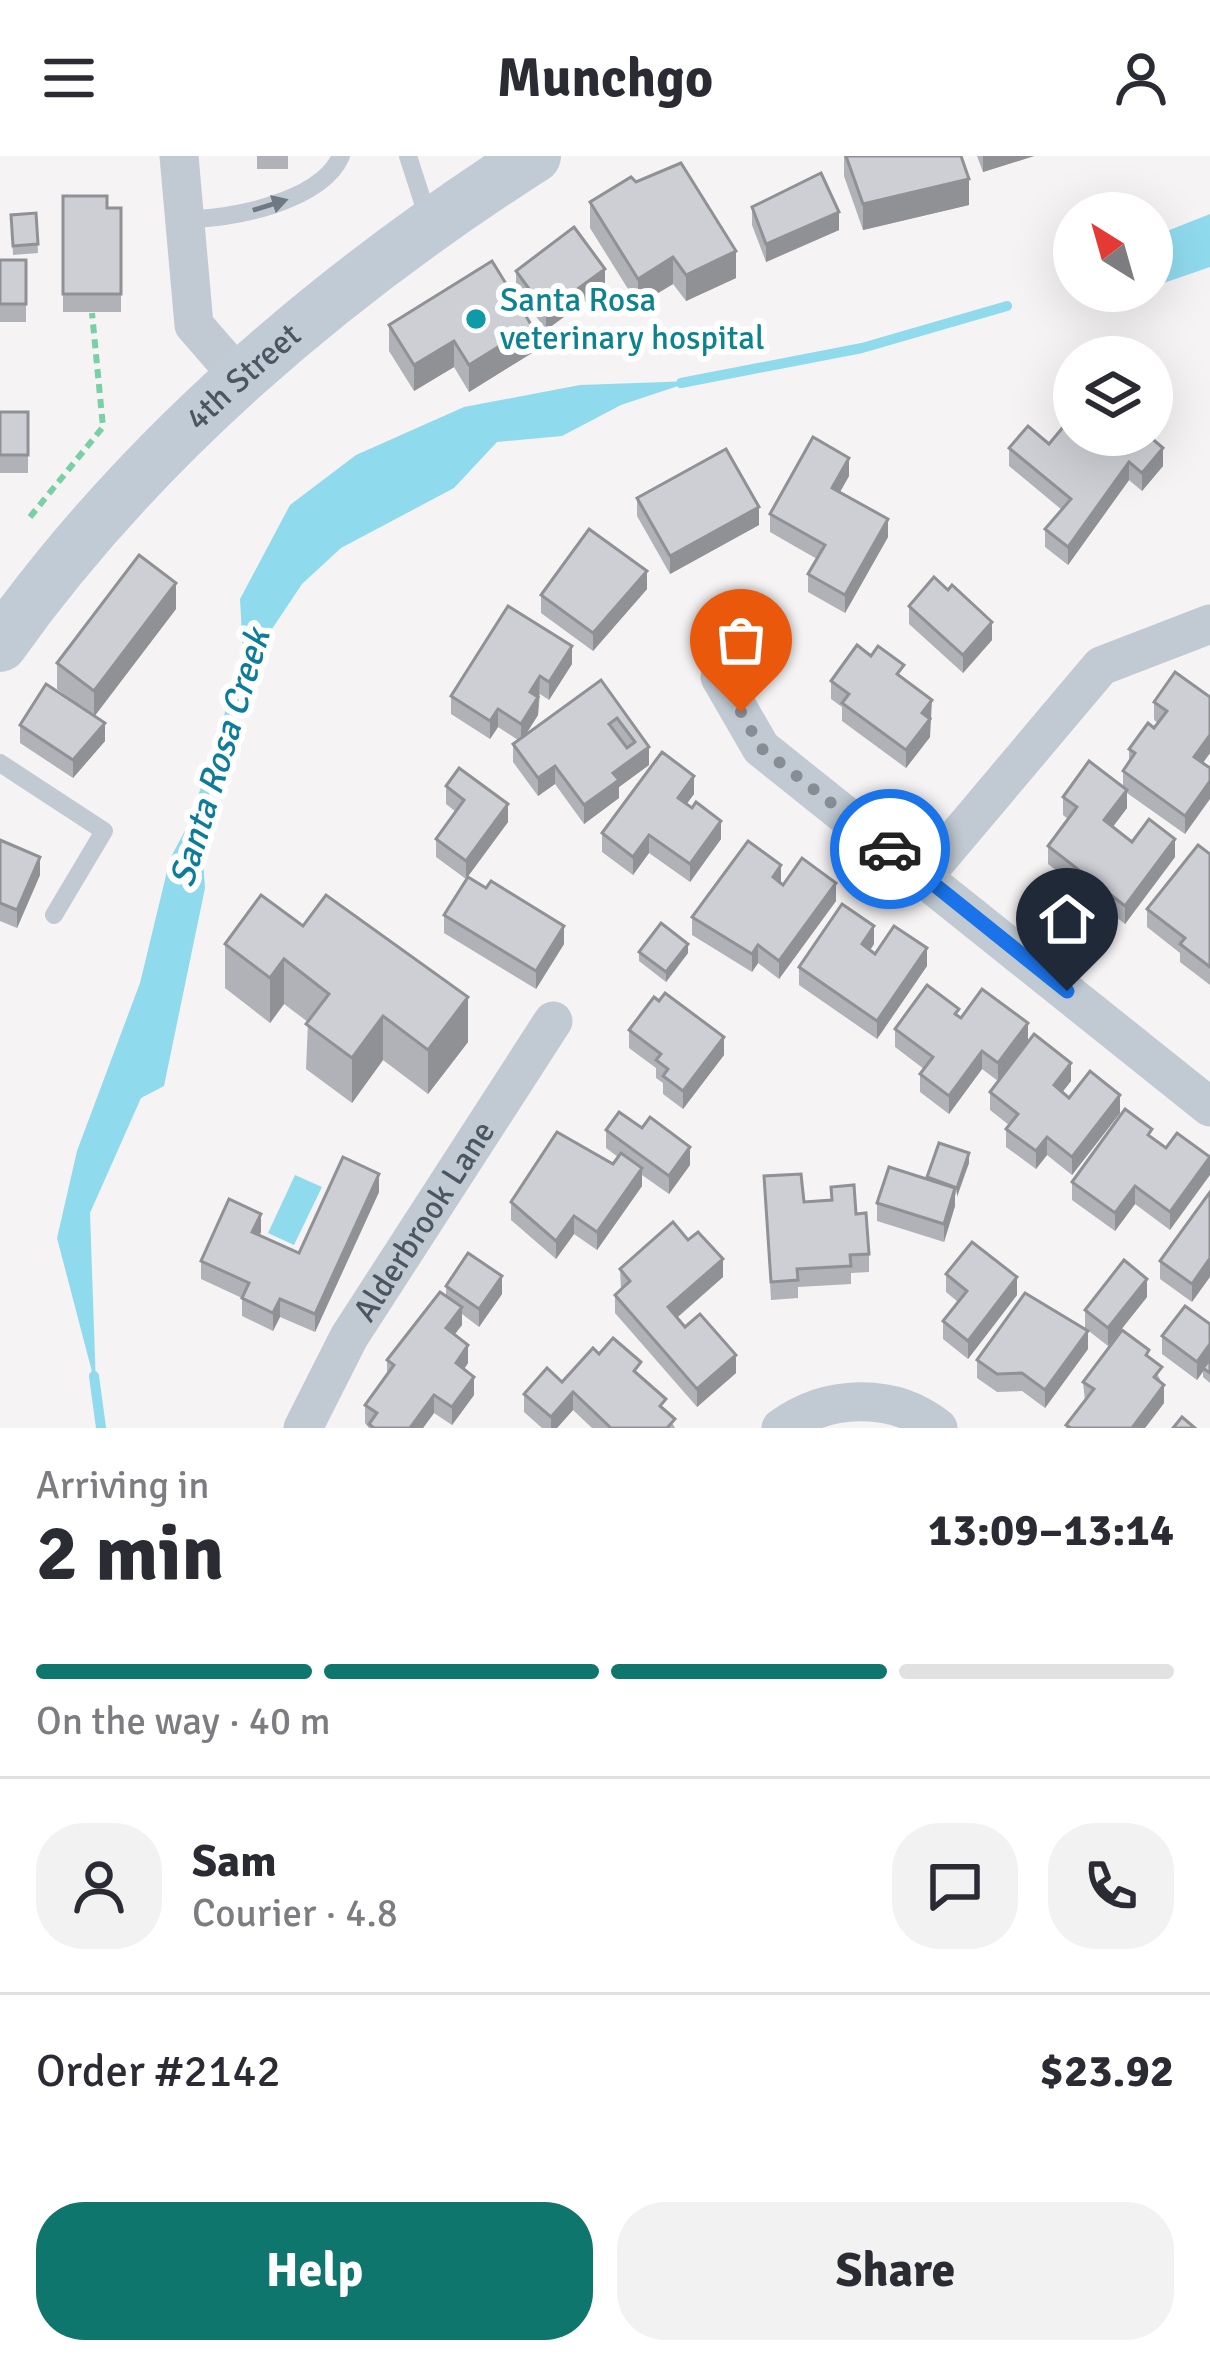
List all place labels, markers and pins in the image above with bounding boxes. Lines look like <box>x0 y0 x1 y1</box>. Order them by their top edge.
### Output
place label: Santa Rosa veterinary hospital <box>500 280 765 359</box>
marker: Santa Rosa veterinary hospital <box>463 306 489 332</box>
pin <box>690 589 792 712</box>
pin <box>1016 868 1118 991</box>

